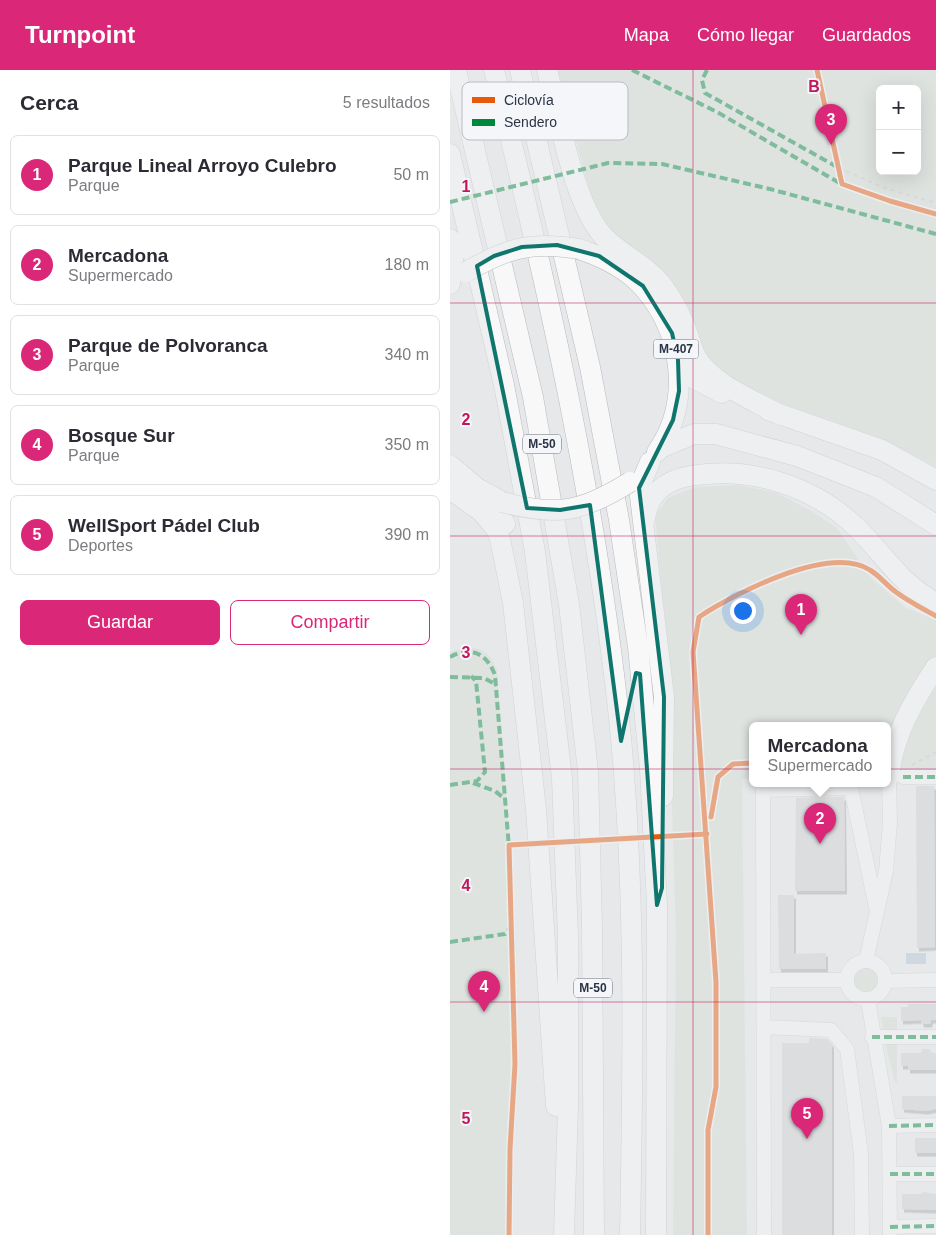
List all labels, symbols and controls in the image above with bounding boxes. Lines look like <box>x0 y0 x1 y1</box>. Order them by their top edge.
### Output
text: Turnpoint <box>25 21 135 48</box>
text: Mapa <box>624 25 669 45</box>
text: Cómo llegar <box>697 25 794 45</box>
text: Guardados <box>822 25 911 45</box>
text: B <box>808 78 820 95</box>
legend <box>462 82 628 140</box>
map controls <box>876 85 921 175</box>
button: + <box>876 85 921 130</box>
text: Cerca <box>20 91 78 114</box>
text: Ciclovía <box>504 92 554 108</box>
text: 5 resultados <box>343 94 430 111</box>
pin: 3 <box>815 104 847 145</box>
text: Sendero <box>504 114 557 130</box>
button: − <box>876 130 921 175</box>
text: Parque Lineal Arroyo Culebro <box>68 155 337 176</box>
text: 1 <box>33 166 41 183</box>
text: 50 m <box>393 166 429 183</box>
text: Parque <box>68 177 120 194</box>
text: 1 <box>462 178 471 195</box>
text: Mercadona <box>68 245 168 266</box>
text: 2 <box>33 256 41 273</box>
text: 180 m <box>385 256 429 273</box>
text: Supermercado <box>68 267 173 284</box>
text: Parque de Polvoranca <box>68 335 268 356</box>
road number: M-407 <box>654 340 698 358</box>
text: 3 <box>33 346 41 363</box>
text: 340 m <box>385 346 429 363</box>
text: Parque <box>68 357 120 374</box>
text: 2 <box>462 411 471 428</box>
text: Bosque Sur <box>68 425 175 446</box>
road number: M-50 <box>523 434 561 454</box>
text: 4 <box>33 436 41 453</box>
text: 350 m <box>385 436 429 453</box>
text: Parque <box>68 447 120 464</box>
text: WellSport Pádel Club <box>68 515 260 536</box>
text: 5 <box>33 526 41 543</box>
text: 390 m <box>385 526 429 543</box>
text: Deportes <box>68 537 133 554</box>
pin: 1 <box>785 594 817 635</box>
your location <box>730 598 756 624</box>
button: Guardar <box>20 600 220 645</box>
button: Compartir <box>230 600 430 645</box>
text: 3 <box>462 644 471 661</box>
popup <box>749 722 891 787</box>
text: Mercadona <box>768 735 868 756</box>
text: Supermercado <box>768 757 872 774</box>
pin: 2 <box>804 803 836 844</box>
text: 4 <box>462 877 471 894</box>
pin: 4 <box>468 971 500 1012</box>
road number: M-50 <box>574 978 612 998</box>
pin: 5 <box>791 1098 823 1139</box>
text: 5 <box>462 1110 471 1127</box>

